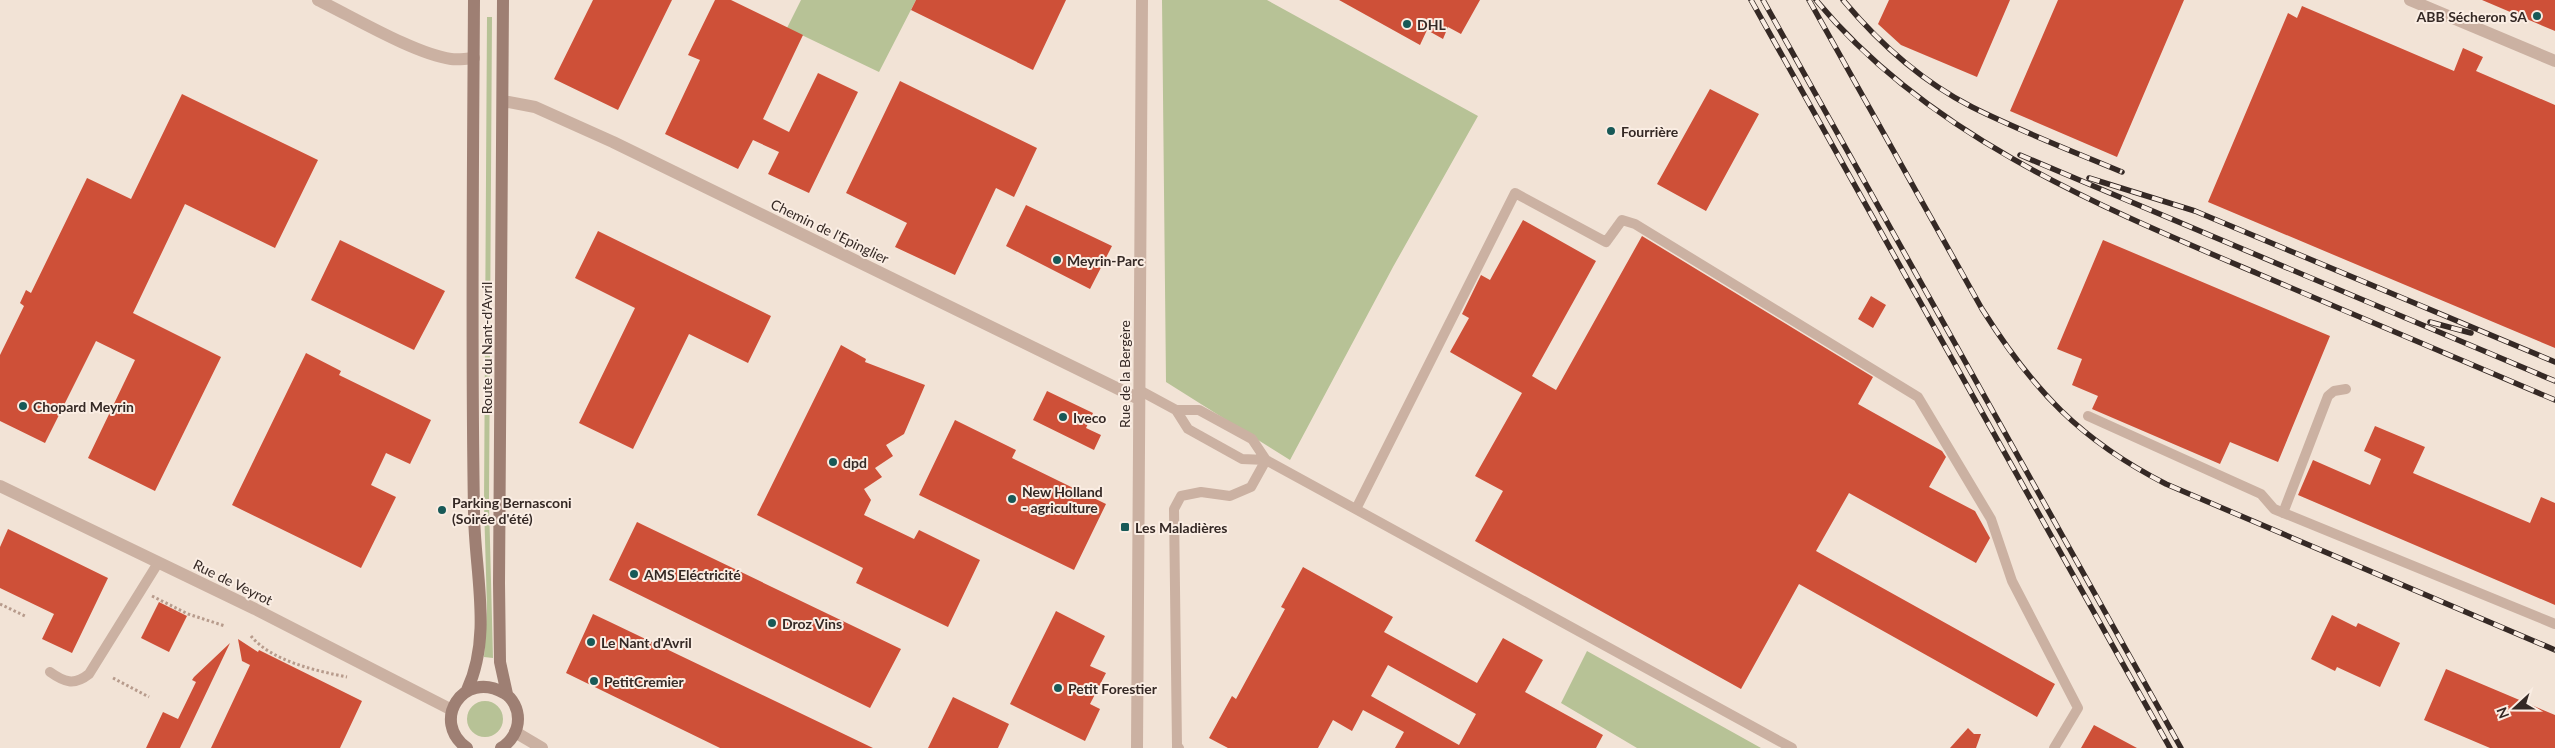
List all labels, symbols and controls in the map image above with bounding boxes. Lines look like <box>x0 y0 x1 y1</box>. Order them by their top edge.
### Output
place label: ABB Sécheron SA <box>2416 8 2527 25</box>
marker: ABB Sécheron SA <box>2531 10 2543 22</box>
place label: DHL <box>1417 16 1446 33</box>
marker: DHL <box>1401 18 1413 30</box>
place label: Fourrière <box>1621 123 1679 140</box>
marker: Fourrière <box>1605 125 1617 137</box>
street label: Chemin de l'Epinglier <box>768 195 892 267</box>
place label: Meyrin-Parc <box>1067 252 1144 269</box>
marker: Meyrin-Parc <box>1051 254 1063 266</box>
street label: Route du Nant-d'Avril <box>478 282 495 414</box>
street label: Rue de la Bergère <box>1116 320 1133 428</box>
place label: Chopard Meyrin <box>33 398 134 415</box>
marker: Chopard Meyrin <box>17 400 29 412</box>
place label: Iveco <box>1073 409 1106 426</box>
marker: Iveco <box>1057 411 1069 423</box>
place label: dpd <box>843 454 867 471</box>
marker: dpd <box>827 456 839 468</box>
place label: New Holland - agriculture <box>1022 483 1103 516</box>
marker: New Holland - agriculture <box>1006 493 1018 505</box>
place label: Parking Bernasconi (Soirée d'été) <box>452 494 572 527</box>
marker: Parking Bernasconi (Soirée d'été) <box>436 504 448 516</box>
place label: Les Maladières <box>1135 519 1227 536</box>
marker: Les Maladières <box>1119 521 1131 533</box>
street label: Rue de Veyrot <box>191 555 275 609</box>
place label: AMS Eléctricité <box>643 566 741 583</box>
marker: AMS Eléctricité <box>628 568 640 580</box>
place label: Droz Vins <box>782 615 842 632</box>
marker: Droz Vins <box>766 617 778 629</box>
place label: Le Nant d'Avril <box>601 634 692 651</box>
marker: Le Nant d'Avril <box>585 636 597 648</box>
place label: PetitCremier <box>604 673 684 690</box>
marker: PetitCremier <box>588 675 600 687</box>
place label: Petit Forestier <box>1068 680 1158 697</box>
marker: Petit Forestier <box>1052 682 1064 694</box>
north arrow <box>2490 683 2540 733</box>
text: N <box>2493 705 2512 721</box>

